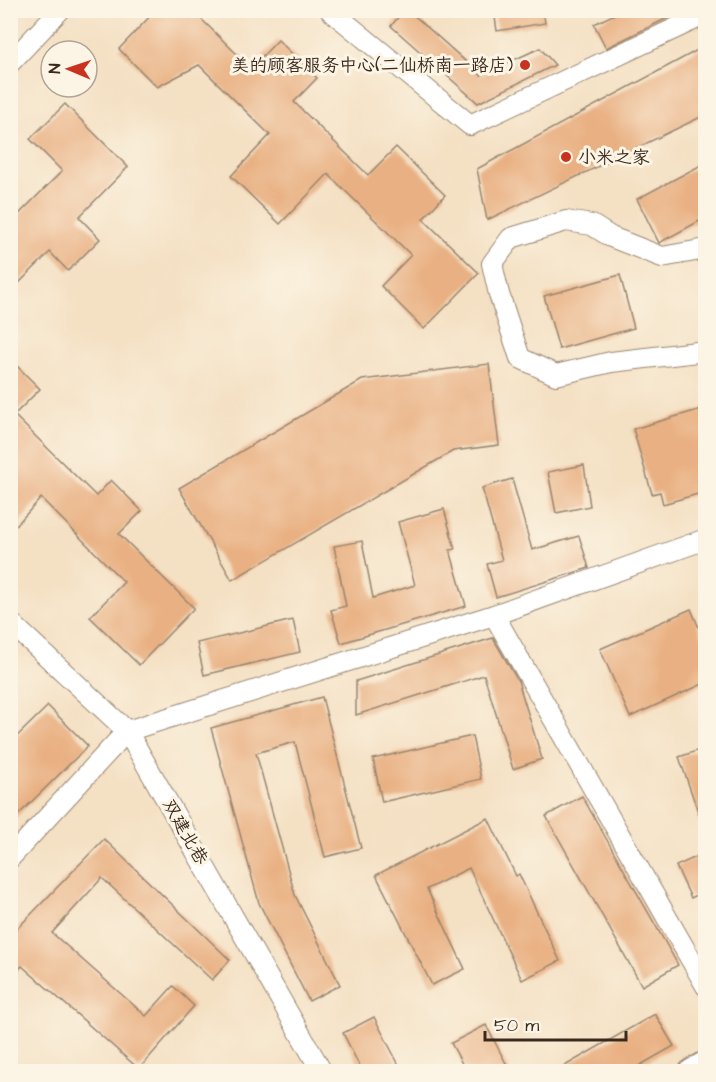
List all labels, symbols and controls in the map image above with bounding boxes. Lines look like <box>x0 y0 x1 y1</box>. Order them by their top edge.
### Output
north arrow <box>39 39 99 99</box>
place label: 美的顾客服务中心(二仙桥南一路店) <box>231 53 513 78</box>
marker: 美的顾客服务中心(二仙桥南一路店) <box>518 58 532 72</box>
text: N <box>44 63 66 74</box>
place label: 小米之家 <box>578 145 650 170</box>
marker: 小米之家 <box>559 150 573 164</box>
street label: 双建北巷 <box>156 795 214 869</box>
scale bar <box>485 1004 626 1042</box>
text: 50 m <box>494 1013 539 1038</box>

